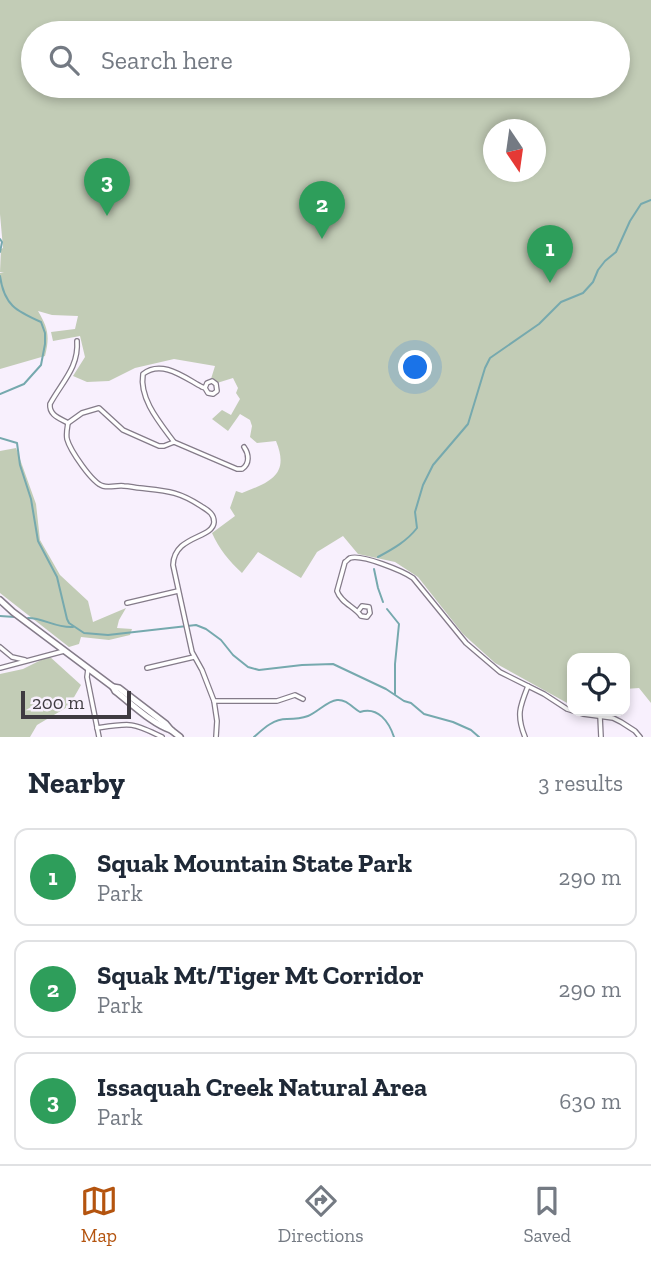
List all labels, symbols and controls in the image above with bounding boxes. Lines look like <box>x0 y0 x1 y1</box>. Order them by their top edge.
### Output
search box <box>21 21 630 98</box>
icon: search <box>45 41 83 79</box>
text: Search here <box>101 44 233 76</box>
north arrow <box>483 119 546 182</box>
pin: 3 <box>84 158 130 216</box>
pin: 2 <box>299 181 345 239</box>
pin: 1 <box>527 225 573 283</box>
your location <box>398 350 432 384</box>
map controls <box>567 653 630 716</box>
button: locate <box>567 653 630 716</box>
scale bar <box>21 688 131 720</box>
text: 200 m <box>32 691 84 714</box>
text: Nearby <box>28 765 125 801</box>
text: 3 results <box>538 769 623 797</box>
text: Squak Mountain State Park <box>97 847 412 879</box>
text: 1 <box>48 863 58 891</box>
text: 290 m <box>559 863 621 891</box>
text: Park <box>97 879 143 907</box>
text: Squak Mt/Tiger Mt Corridor <box>97 959 424 991</box>
text: 2 <box>47 975 59 1003</box>
text: 290 m <box>559 975 621 1003</box>
text: Park <box>97 991 143 1019</box>
text: Issaquah Creek Natural Area <box>97 1071 427 1103</box>
text: 3 <box>47 1087 59 1115</box>
text: 630 m <box>559 1087 621 1115</box>
text: Park <box>97 1103 143 1131</box>
tab: Map <box>80 1182 118 1247</box>
tab: Directions <box>278 1182 364 1247</box>
tab: Saved <box>523 1182 571 1247</box>

